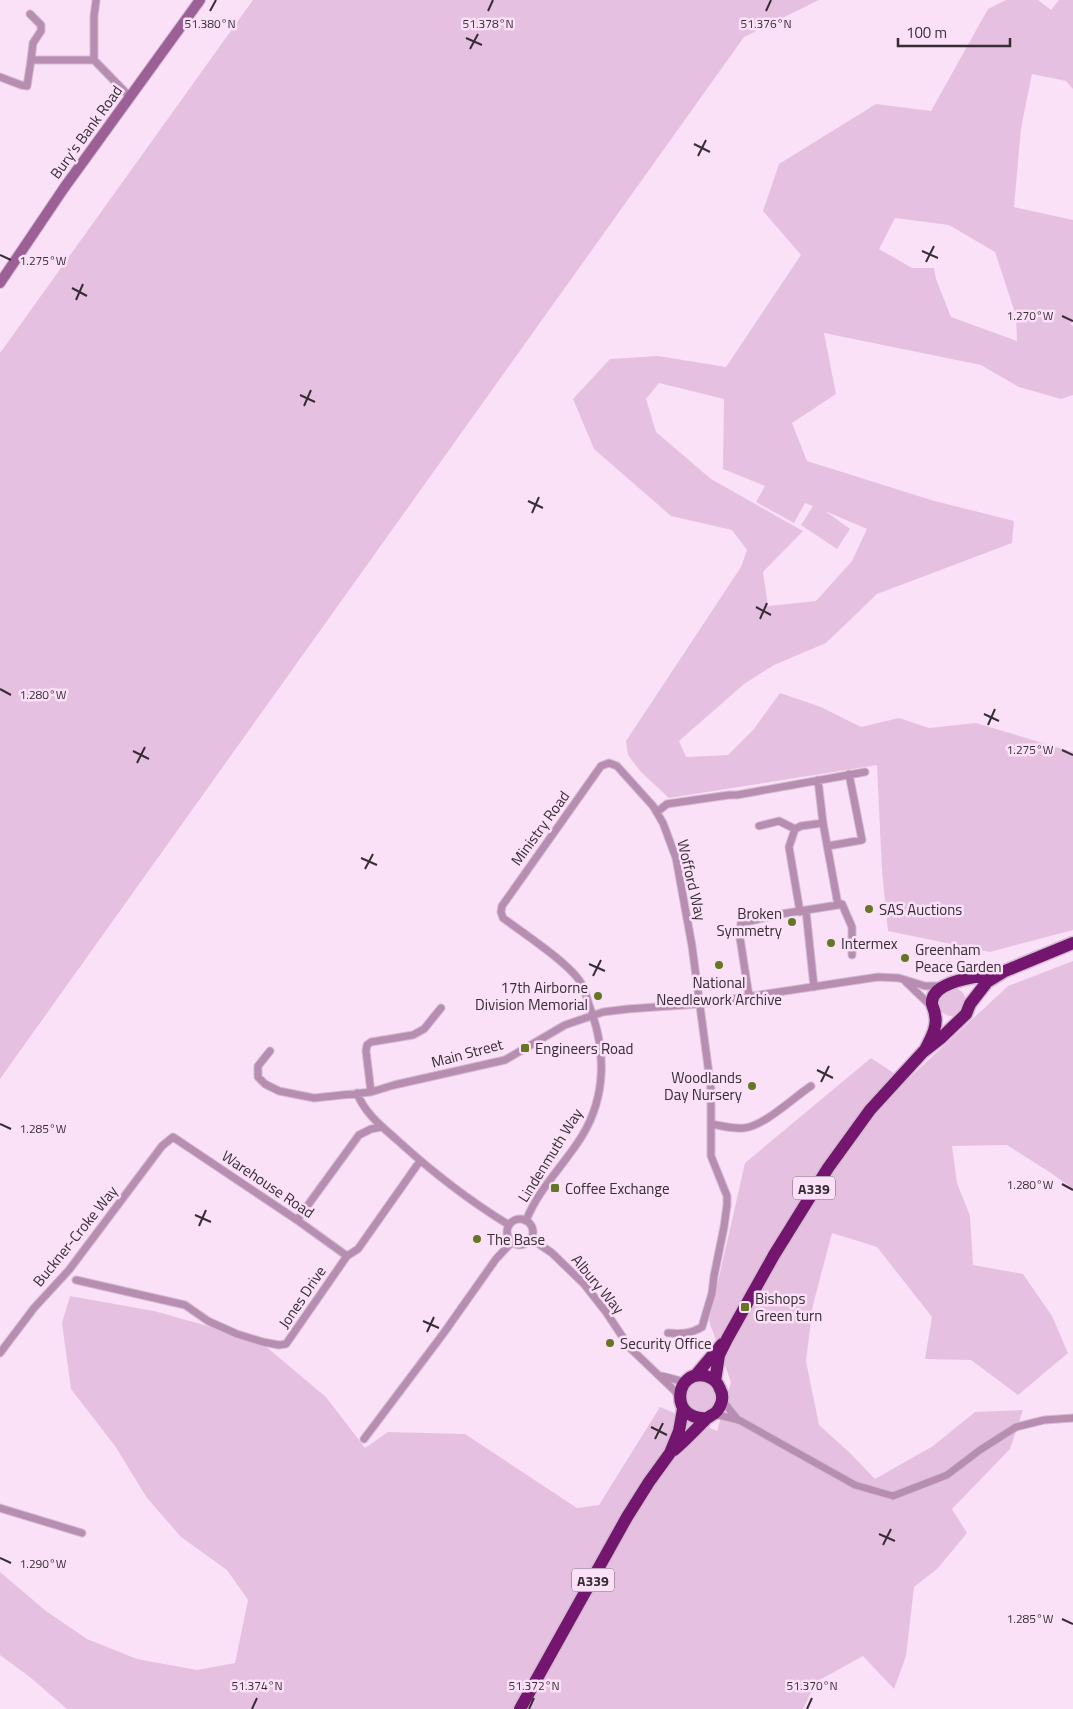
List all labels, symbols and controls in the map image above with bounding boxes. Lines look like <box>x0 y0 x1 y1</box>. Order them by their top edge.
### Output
text: 51.380°N <box>184 14 236 33</box>
text: 51.378°N <box>462 14 514 33</box>
text: 51.376°N <box>740 14 792 33</box>
scale bar <box>898 15 1010 47</box>
text: 100 m <box>906 21 947 44</box>
street label: Bury's Bank Road <box>44 80 128 184</box>
text: 1.275°W <box>20 251 67 270</box>
text: 1.270°W <box>1007 306 1054 325</box>
text: 1.280°W <box>20 685 67 704</box>
text: 1.275°W <box>1007 740 1054 759</box>
street label: Ministry Road <box>505 786 575 870</box>
street label: Wofford Way <box>672 837 712 923</box>
place label: SAS Auctions <box>879 898 962 921</box>
place label: Broken Symmetry <box>716 902 782 942</box>
marker: SAS Auctions <box>863 903 875 915</box>
marker: Broken Symmetry <box>786 916 798 928</box>
place label: Intermex <box>841 932 898 955</box>
marker: Intermex <box>825 937 837 949</box>
place label: Greenham Peace Garden <box>915 938 1002 978</box>
marker: Greenham Peace Garden <box>899 952 911 964</box>
marker: National Needlework Archive <box>713 959 725 971</box>
place label: National Needlework Archive <box>656 971 782 1011</box>
place label: 17th Airborne Division Memorial <box>475 976 588 1016</box>
marker: 17th Airborne Division Memorial <box>592 990 604 1002</box>
street label: Main Street <box>429 1032 506 1074</box>
place label: Engineers Road <box>535 1037 634 1060</box>
marker: Engineers Road <box>519 1042 531 1054</box>
place label: Woodlands Day Nursery <box>664 1066 742 1106</box>
marker: Woodlands Day Nursery <box>746 1080 758 1092</box>
street label: Lindenmuth Way <box>512 1104 588 1206</box>
text: 1.285°W <box>20 1119 67 1138</box>
street label: Warehouse Road <box>217 1144 319 1224</box>
text: 1.280°W <box>1007 1175 1054 1194</box>
road number: A339 <box>793 1176 835 1200</box>
place label: Coffee Exchange <box>565 1177 670 1200</box>
street label: Buckner-Croke Way <box>27 1180 123 1292</box>
marker: Coffee Exchange <box>549 1182 561 1194</box>
place label: The Base <box>487 1228 545 1251</box>
marker: The Base <box>471 1233 483 1245</box>
street label: Albury Way <box>566 1249 630 1319</box>
street label: Jones Drive <box>273 1261 331 1333</box>
place label: Bishops Green turn <box>755 1287 822 1327</box>
marker: Bishops Green turn <box>739 1301 751 1313</box>
place label: Security Office <box>620 1332 712 1355</box>
marker: Security Office <box>604 1337 616 1349</box>
text: 1.290°W <box>20 1554 67 1573</box>
road number: A339 <box>572 1568 614 1592</box>
text: 1.285°W <box>1007 1609 1054 1628</box>
text: 51.374°N <box>231 1676 283 1695</box>
text: 51.372°N <box>508 1676 560 1695</box>
text: 51.370°N <box>786 1676 838 1695</box>

